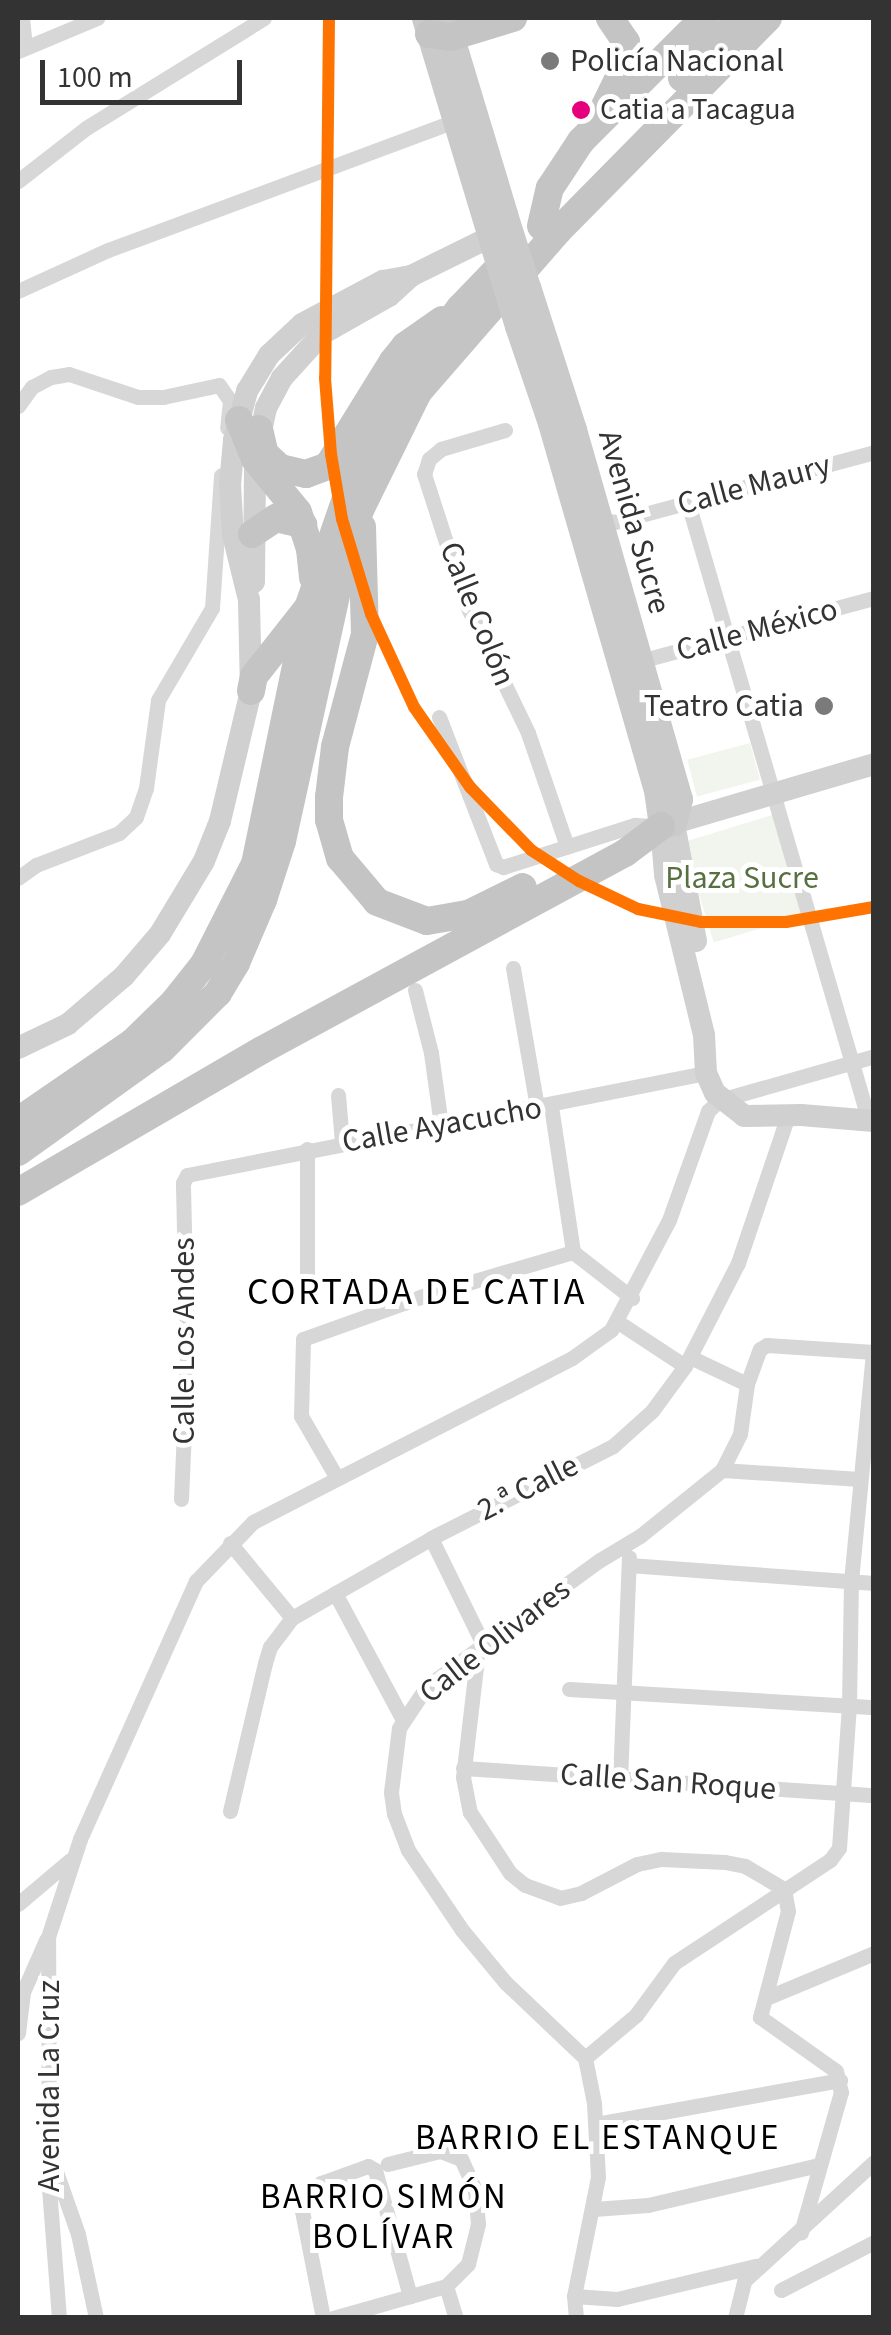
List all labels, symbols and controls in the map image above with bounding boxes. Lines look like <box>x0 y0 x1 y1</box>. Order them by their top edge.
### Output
scale bar <box>45 40 248 102</box>
place label: Policía Nacional <box>570 42 784 80</box>
marker: Policía Nacional <box>539 50 561 72</box>
text: 100 m <box>57 56 133 99</box>
place label: Catia a Tacagua <box>600 92 796 128</box>
marker: Catia a Tacagua <box>571 100 591 120</box>
street label: Avenida Sucre <box>589 426 679 618</box>
street label: Calle Maury <box>673 446 835 524</box>
street label: Calle Colón <box>431 537 523 691</box>
street label: Calle México <box>672 590 842 670</box>
place label: Teatro Catia <box>644 687 804 725</box>
marker: Teatro Catia <box>813 695 835 717</box>
park label: Plaza Sucre <box>665 859 819 897</box>
street label: Calle Ayacucho <box>339 1089 545 1161</box>
street label: Calle Los Andes <box>165 1237 203 1445</box>
district label: CORTADA DE CATIA <box>247 1270 587 1316</box>
street label: 2.ª Calle <box>471 1446 585 1530</box>
street label: Calle Olivares <box>412 1570 578 1712</box>
street label: Calle San Roque <box>559 1755 777 1809</box>
street label: Avenida La Cruz <box>30 1980 68 2192</box>
district label: BARRIO EL ESTANQUE <box>415 2117 781 2159</box>
district label: BARRIO SIMÓN BOLÍVAR <box>260 2176 508 2258</box>

